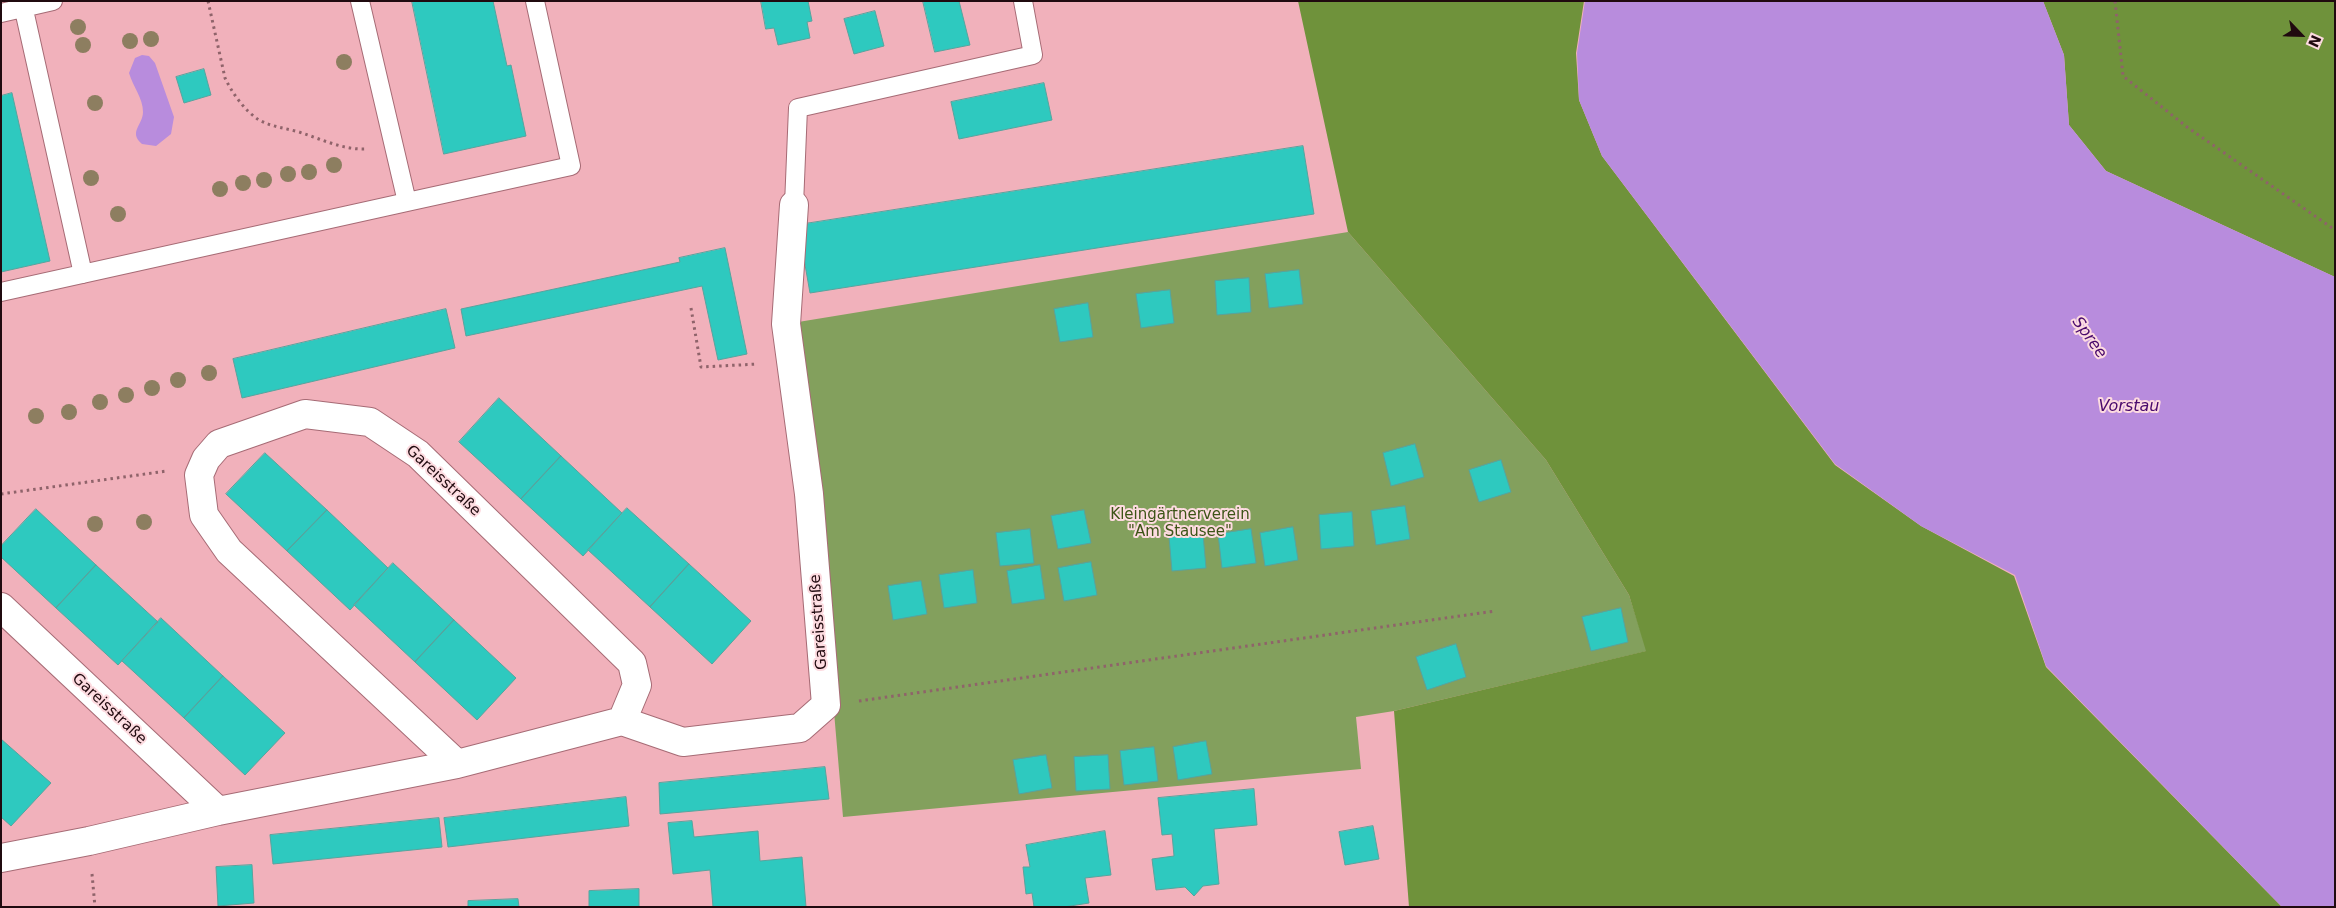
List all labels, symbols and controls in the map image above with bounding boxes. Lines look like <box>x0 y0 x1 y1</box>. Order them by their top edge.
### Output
north arrow <box>2276 10 2326 60</box>
text: N <box>2305 32 2324 50</box>
water label: Spree <box>2068 314 2110 362</box>
water label: Vorstau <box>2099 397 2159 417</box>
street label: Gareisstraße <box>402 442 484 520</box>
park label: Kleingärtnerverein "Am Stausee" <box>1110 506 1250 541</box>
street label: Gareisstraße <box>807 574 831 670</box>
street label: Gareisstraße <box>68 670 150 748</box>

